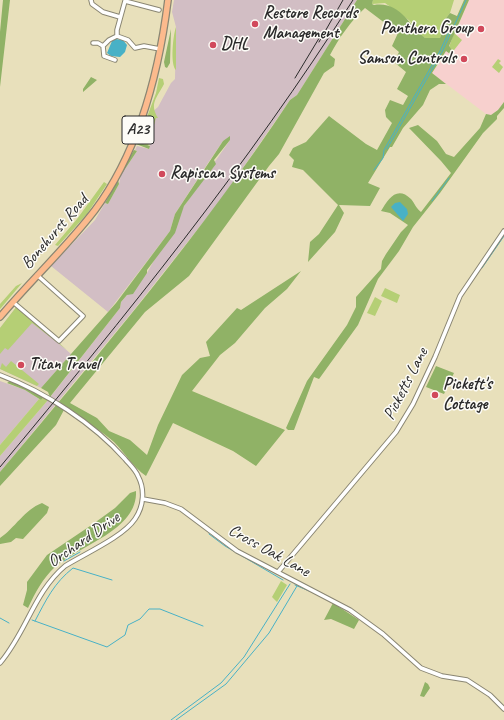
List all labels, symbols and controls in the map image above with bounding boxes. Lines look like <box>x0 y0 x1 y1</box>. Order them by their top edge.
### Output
place label: Restore Records Management <box>263 4 357 44</box>
marker: Restore Records Management <box>250 19 260 29</box>
place label: Panthera Group <box>380 19 473 39</box>
marker: Panthera Group <box>476 24 486 34</box>
place label: DHL <box>221 35 248 55</box>
marker: DHL <box>208 40 218 50</box>
place label: Samson Controls <box>358 49 456 69</box>
marker: Samson Controls <box>459 54 469 64</box>
road number: A23 <box>122 116 154 144</box>
place label: Rapiscan Systems <box>170 164 275 184</box>
marker: Rapiscan Systems <box>157 169 167 179</box>
street label: Bonehurst Road <box>17 191 93 273</box>
street label: Picketts Lane <box>379 345 433 423</box>
place label: Titan Travel <box>29 355 99 375</box>
marker: Titan Travel <box>16 360 26 370</box>
place label: Pickett's Cottage <box>443 375 492 415</box>
marker: Pickett's Cottage <box>430 390 440 400</box>
street label: Orchard Drive <box>44 508 124 572</box>
street label: Cross Oak Lane <box>225 520 313 582</box>

